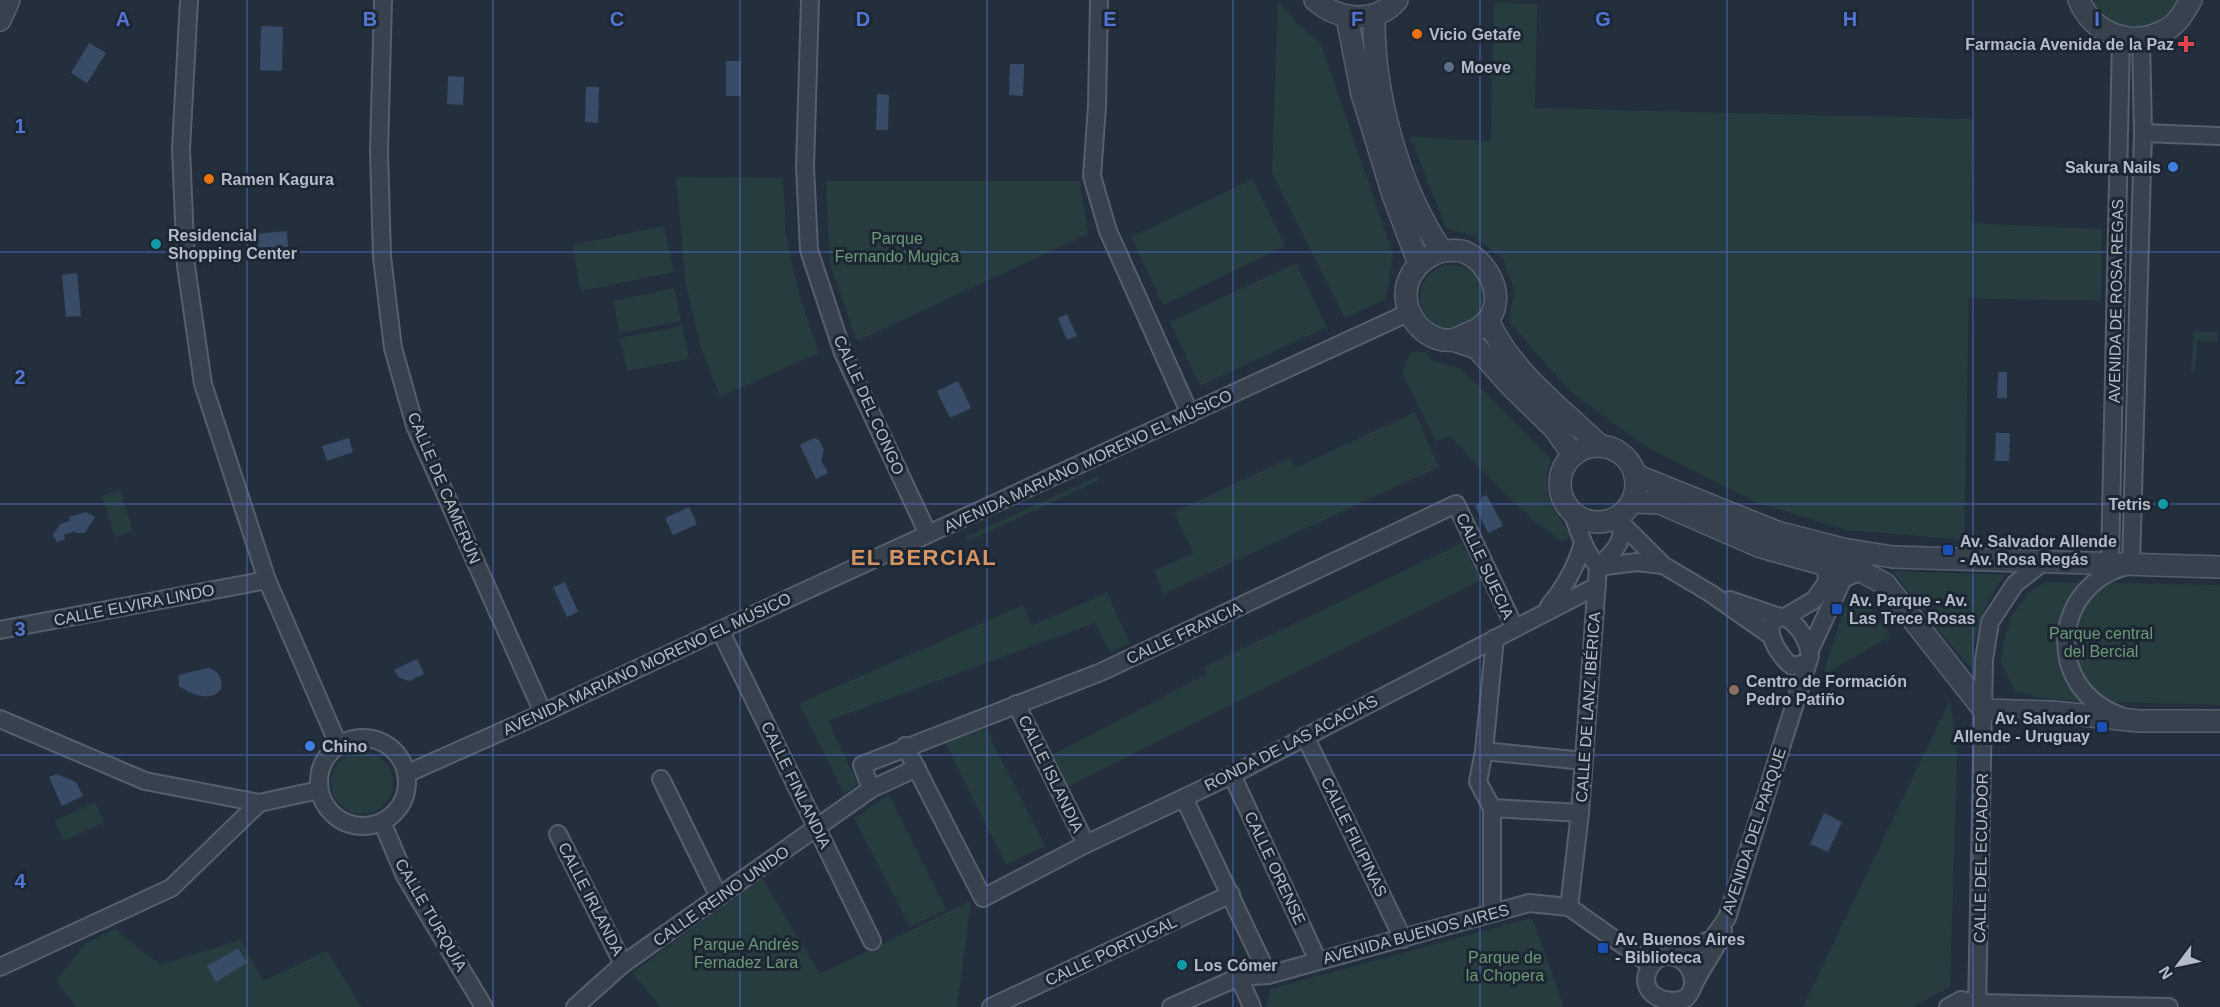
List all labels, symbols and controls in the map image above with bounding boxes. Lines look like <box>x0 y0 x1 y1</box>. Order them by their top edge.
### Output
text: A <box>116 8 130 30</box>
text: B <box>363 8 377 30</box>
text: C <box>610 8 624 30</box>
text: D <box>856 8 870 30</box>
text: E <box>1103 8 1117 30</box>
text: F <box>1351 8 1363 30</box>
text: G <box>1595 8 1611 30</box>
text: H <box>1843 8 1857 30</box>
text: I <box>2094 8 2100 30</box>
place label: Vicio Getafe <box>1429 26 1521 43</box>
marker: Vicio Getafe <box>1410 27 1424 41</box>
place label: Farmacia Avenida de la Paz <box>1965 36 2174 53</box>
marker: Farmacia Avenida de la Paz <box>2179 37 2193 51</box>
place label: Moeve <box>1461 59 1511 76</box>
marker: Moeve <box>1442 60 1456 74</box>
text: 1 <box>14 115 26 137</box>
place label: Sakura Nails <box>2065 159 2161 176</box>
marker: Sakura Nails <box>2166 160 2180 174</box>
place label: Ramen Kagura <box>221 171 334 188</box>
marker: Ramen Kagura <box>202 172 216 186</box>
street label: AVENIDA DE ROSA REGAS <box>2106 199 2126 403</box>
place label: Residencial Shopping Center <box>168 227 297 262</box>
park label: Parque Fernando Mugica <box>835 230 959 265</box>
marker: Residencial Shopping Center <box>149 237 163 251</box>
street label: CALLE DEL CONGO <box>831 333 907 477</box>
text: 2 <box>14 366 26 388</box>
street label: AVENIDA MARIANO MORENO EL MÚSICO <box>941 386 1235 535</box>
street label: CALLE DE CAMERÚN <box>404 409 485 566</box>
place label: Tetris <box>2109 496 2151 513</box>
marker: Tetris <box>2156 497 2170 511</box>
street label: CALLE SUECIA <box>1453 510 1517 622</box>
place label: Av. Salvador Allende - Av. Rosa Regás <box>1960 533 2117 568</box>
marker: Av. Salvador Allende - Av. Rosa Regás <box>1941 543 1955 557</box>
district label: EL BERCIAL <box>851 545 997 570</box>
street label: CALLE ELVIRA LINDO <box>52 581 216 629</box>
street label: AVENIDA MARIANO MORENO EL MÚSICO <box>500 589 794 738</box>
place label: Av. Parque - Av. Las Trece Rosas <box>1849 592 1975 627</box>
street label: CALLE FRANCIA <box>1124 599 1245 667</box>
marker: Av. Parque - Av. Las Trece Rosas <box>1830 602 1844 616</box>
street label: CALLE DE LANZ IBÉRICA <box>1572 611 1603 803</box>
text: 3 <box>14 618 26 640</box>
park label: Parque central del Bercial <box>2049 625 2153 660</box>
place label: Centro de Formación Pedro Patiño <box>1746 673 1907 708</box>
marker: Centro de Formación Pedro Patiño <box>1727 683 1741 697</box>
street label: RONDA DE LAS ACACIAS <box>1202 692 1380 794</box>
place label: Av. Salvador Allende - Uruguay <box>1953 710 2090 745</box>
street label: CALLE ISLANDIA <box>1015 713 1087 836</box>
street label: CALLE FINLANDIA <box>758 719 834 851</box>
marker: Av. Salvador Allende - Uruguay <box>2095 720 2109 734</box>
place label: Chino <box>322 738 368 755</box>
marker: Chino <box>303 739 317 753</box>
street label: AVENIDA DEL PARQUE <box>1719 746 1789 916</box>
street label: CALLE DEL ECUADOR <box>1971 773 1991 943</box>
street label: CALLE FILIPINAS <box>1318 775 1390 899</box>
street label: CALLE ORENSE <box>1241 809 1309 927</box>
street label: CALLE IRLANDA <box>555 840 627 959</box>
street label: CALLE REINO UNIDO <box>650 843 792 949</box>
street label: CALLE TURQUÍA <box>392 855 471 974</box>
text: 4 <box>14 870 26 892</box>
street label: AVENIDA BUENOS AIRES <box>1321 901 1511 967</box>
street label: CALLE PORTUGAL <box>1043 913 1179 989</box>
place label: Av. Buenos Aires - Biblioteca <box>1615 931 1745 966</box>
north arrow <box>2148 935 2208 995</box>
park label: Parque Andrés Fernadez Lara <box>693 936 799 971</box>
marker: Av. Buenos Aires - Biblioteca <box>1596 941 1610 955</box>
park label: Parque de la Chopera <box>1466 949 1544 984</box>
place label: Los Cómer <box>1194 957 1278 974</box>
marker: Los Cómer <box>1175 958 1189 972</box>
text: N <box>2155 963 2176 982</box>

